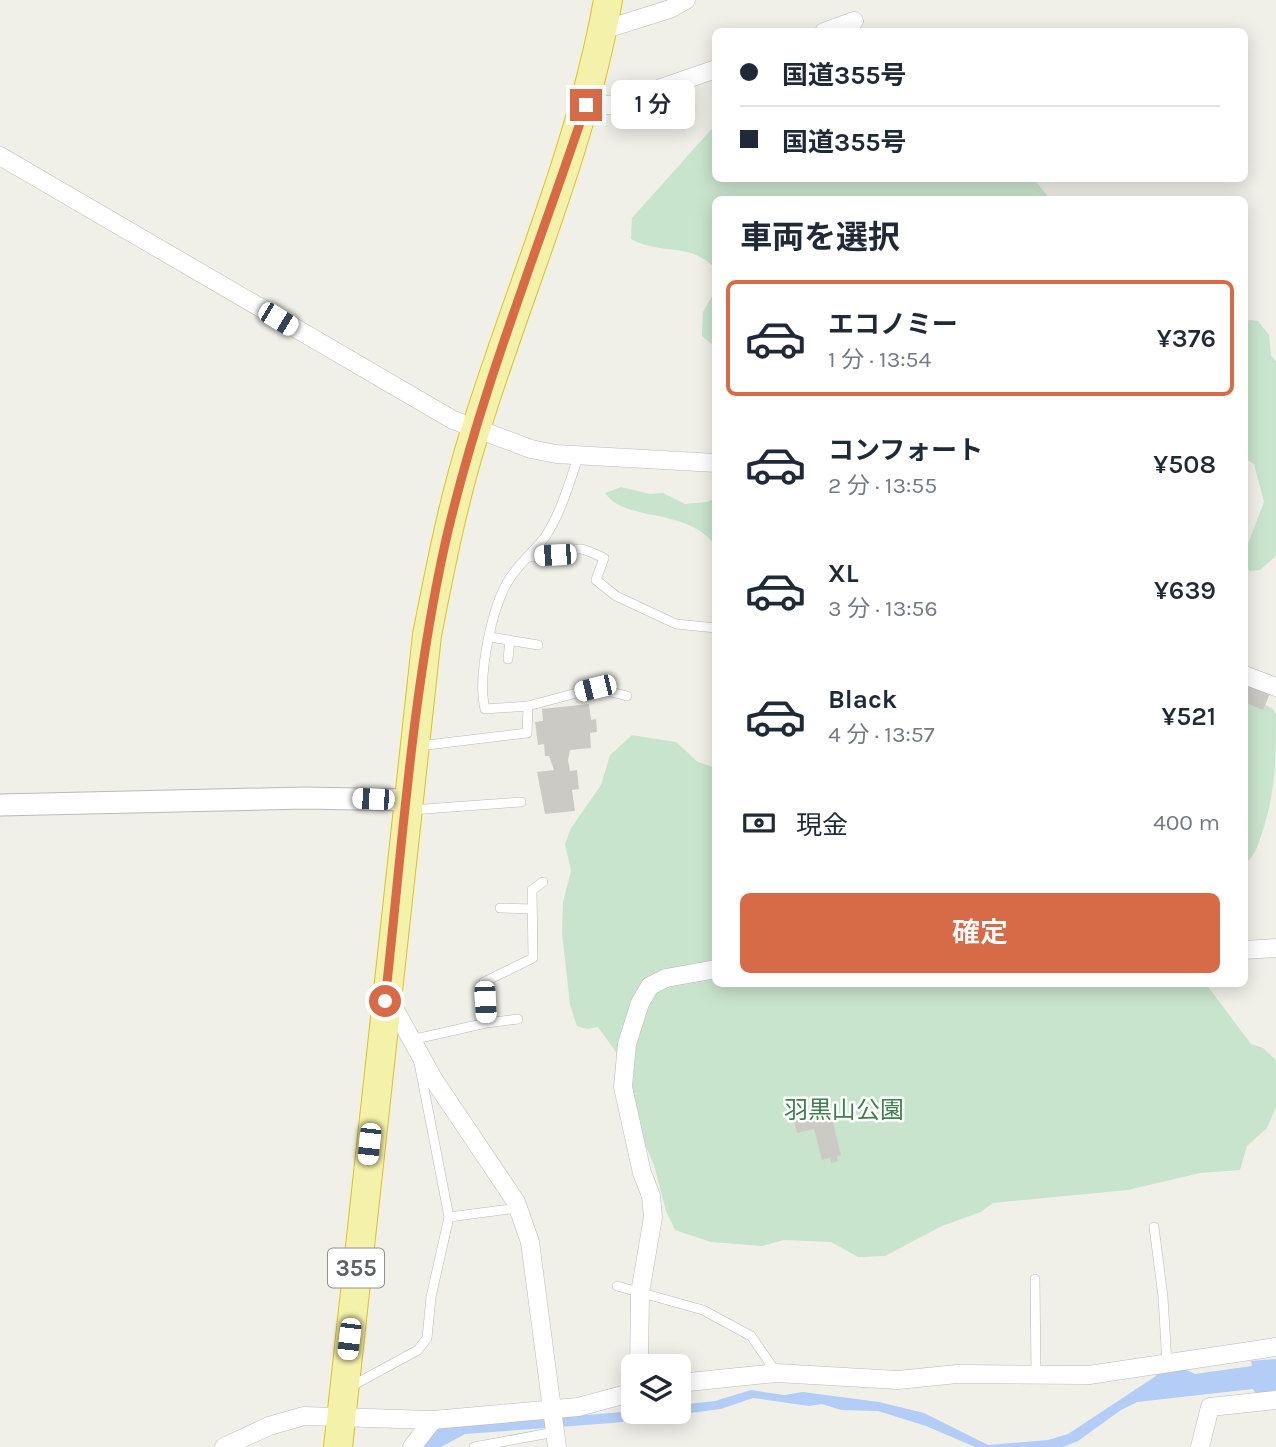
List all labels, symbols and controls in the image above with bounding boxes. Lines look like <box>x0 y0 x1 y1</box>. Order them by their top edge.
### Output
text: 国道355号 <box>782 60 906 91</box>
callout: 1 分 <box>610 80 694 130</box>
route end <box>570 89 602 121</box>
text: 1 分 <box>635 91 671 118</box>
text: 国道355号 <box>782 127 906 158</box>
text: 車両を選択 <box>740 219 900 256</box>
car <box>255 299 302 339</box>
icon: car <box>744 307 807 370</box>
text: エコノミー <box>828 309 958 340</box>
text: ¥376 <box>1157 323 1216 354</box>
text: 1 分 · 13:54 <box>828 346 931 373</box>
icon: car <box>744 433 807 496</box>
text: コンフォート <box>828 435 983 466</box>
text: ¥508 <box>1153 449 1216 480</box>
text: 2 分 · 13:55 <box>828 472 937 499</box>
car <box>534 543 577 567</box>
text: XL <box>828 558 859 589</box>
icon: car <box>744 559 807 622</box>
text: ¥639 <box>1154 575 1216 606</box>
text: 3 分 · 13:56 <box>828 595 938 622</box>
car <box>573 673 618 703</box>
text: Black <box>828 684 897 715</box>
icon: car <box>744 685 807 748</box>
text: ¥521 <box>1161 701 1216 732</box>
text: 4 分 · 13:57 <box>828 721 935 748</box>
car <box>352 788 395 810</box>
icon: cash <box>740 804 778 842</box>
text: 400 m <box>1153 809 1220 836</box>
text: 現金 <box>796 810 848 841</box>
button: 確定 <box>740 893 1220 973</box>
car <box>474 980 497 1024</box>
route start <box>369 985 401 1017</box>
park label: 羽黒山公園 <box>784 1096 904 1124</box>
car <box>357 1122 382 1166</box>
road number: 355 <box>328 1248 384 1288</box>
car <box>337 1317 362 1361</box>
map controls <box>621 1354 691 1424</box>
button: layers <box>621 1354 691 1424</box>

